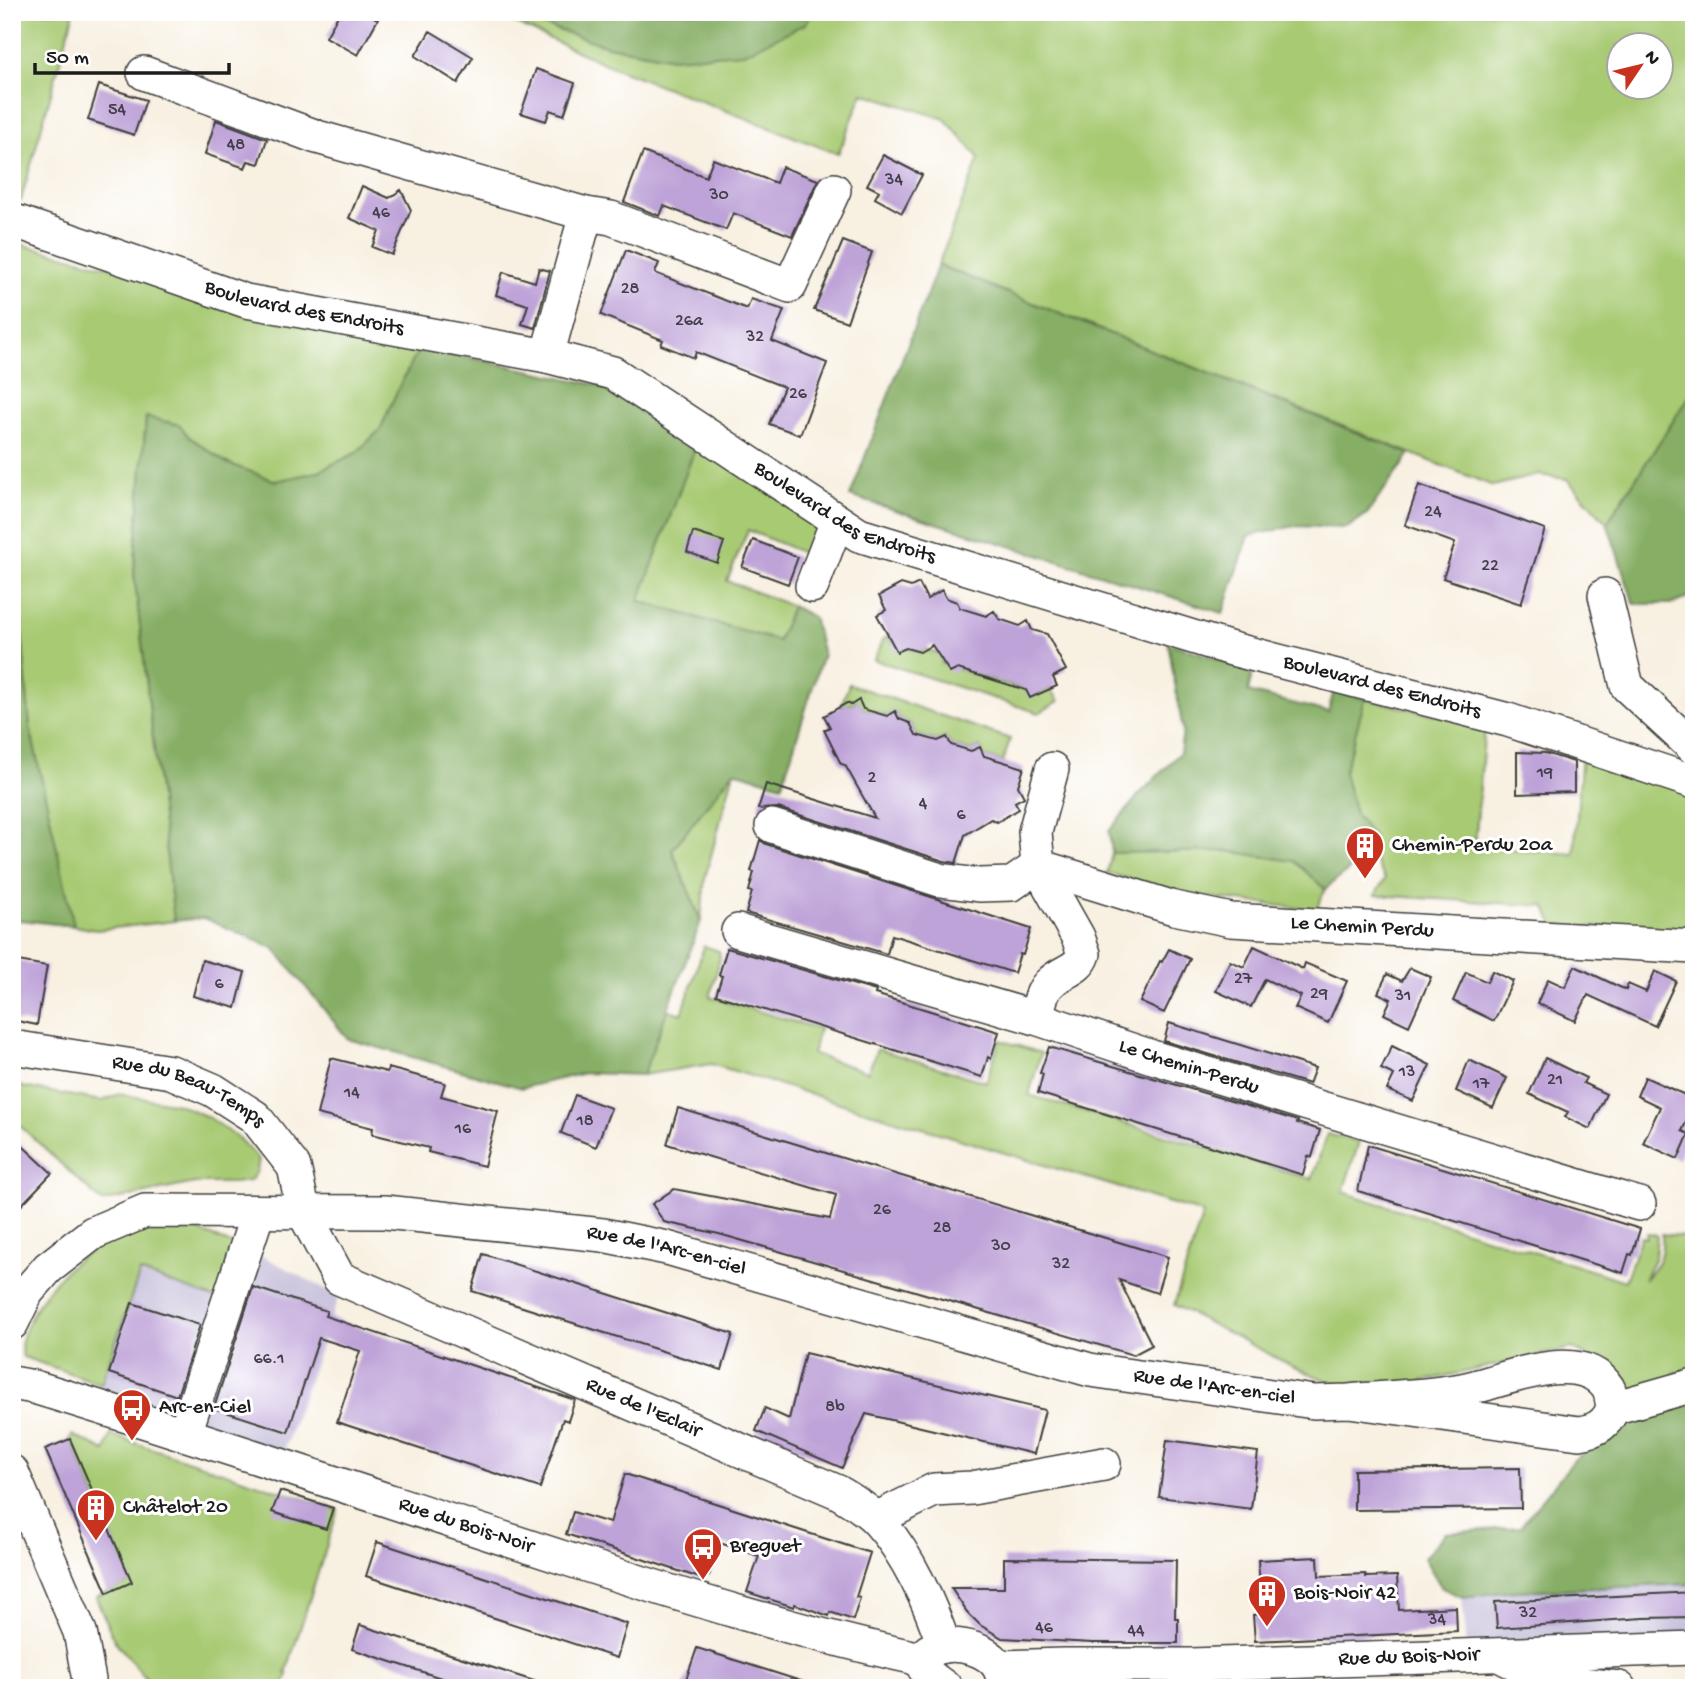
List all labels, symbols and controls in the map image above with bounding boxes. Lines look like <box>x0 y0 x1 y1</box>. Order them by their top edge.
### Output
scale bar <box>35 32 229 76</box>
north arrow <box>1604 32 1674 102</box>
text: 50 m <box>46 47 89 72</box>
text: N <box>1638 47 1664 70</box>
house number: 54 <box>108 100 126 121</box>
house number: 48 <box>227 135 245 156</box>
house number: 34 <box>884 170 903 191</box>
house number: 30 <box>708 185 729 206</box>
house number: 46 <box>372 203 391 224</box>
street label: Boulevard des Endroits <box>200 275 407 342</box>
house number: 28 <box>621 279 639 300</box>
house number: 26a <box>675 311 704 332</box>
house number: 32 <box>745 327 764 348</box>
house number: 26 <box>789 384 808 405</box>
street label: Boulevard des Endroits <box>748 456 940 570</box>
house number: 24 <box>1424 502 1442 523</box>
house number: 22 <box>1481 556 1499 577</box>
street label: Boulevard des Endroits <box>1279 650 1484 725</box>
house number: 19 <box>1536 763 1553 784</box>
house number: 2 <box>868 768 877 789</box>
house number: 4 <box>919 794 928 815</box>
house number: 6 <box>956 805 966 826</box>
building icon: Chemin-Perdu 20a <box>1344 825 1386 880</box>
place label: Chemin-Perdu 20a <box>1392 834 1554 859</box>
street label: Le Chemin Perdu <box>1290 911 1435 944</box>
house number: 27 <box>1234 969 1253 990</box>
house number: 6 <box>214 974 224 995</box>
house number: 29 <box>1310 984 1328 1005</box>
house number: 31 <box>1394 986 1411 1007</box>
street label: Le Chemin-Perdu <box>1115 1034 1262 1101</box>
street label: Rue du Beau-Temps <box>110 1050 272 1134</box>
house number: 13 <box>1398 1062 1415 1083</box>
house number: 21 <box>1547 1070 1563 1091</box>
house number: 17 <box>1472 1074 1490 1095</box>
house number: 14 <box>343 1083 360 1104</box>
house number: 18 <box>575 1111 594 1132</box>
house number: 16 <box>454 1119 472 1140</box>
house number: 26 <box>873 1200 892 1221</box>
house number: 28 <box>933 1218 951 1239</box>
street label: Rue de l'Arc-en-ciel <box>585 1221 748 1283</box>
house number: 30 <box>990 1236 1011 1257</box>
house number: 32 <box>1051 1254 1070 1275</box>
house number: 66.1 <box>253 1349 285 1370</box>
street label: Rue de l'Arc-en-ciel <box>1132 1364 1297 1412</box>
street label: Rue de l'Eclair <box>582 1373 706 1445</box>
bus stop icon: Arc-en-Ciel <box>111 1387 153 1442</box>
place label: Arc-en-Ciel <box>159 1396 251 1421</box>
house number: 8b <box>825 1397 845 1418</box>
building icon: Châtelot 20 <box>75 1487 117 1542</box>
street label: Rue du Bois-Noir <box>395 1492 538 1560</box>
place label: Châtelot 20 <box>123 1496 228 1521</box>
bus stop icon: Breguet <box>682 1526 724 1581</box>
place label: Breguet <box>729 1535 803 1560</box>
building icon: Bois-Noir 42 <box>1246 1573 1288 1628</box>
place label: Bois-Noir 42 <box>1293 1582 1396 1607</box>
house number: 32 <box>1518 1603 1537 1624</box>
house number: 34 <box>1427 1610 1446 1631</box>
house number: 46 <box>1035 1618 1054 1639</box>
house number: 44 <box>1127 1621 1145 1642</box>
street label: Rue du Bois-Noir <box>1338 1643 1481 1673</box>

